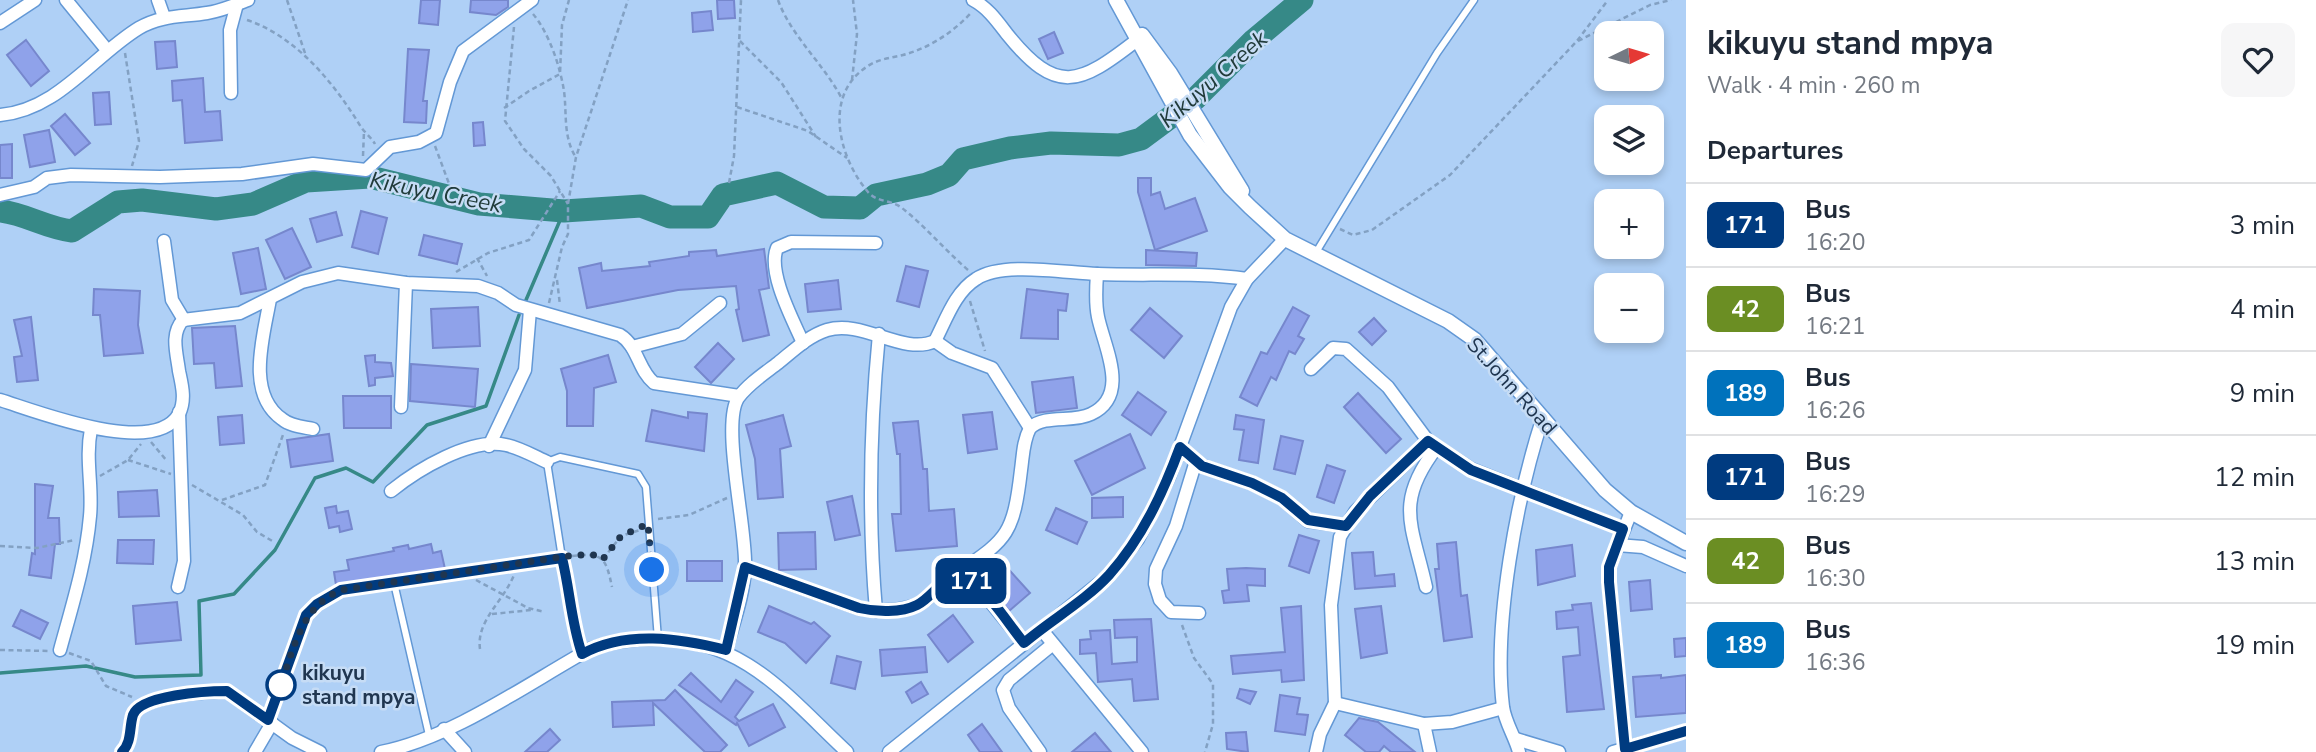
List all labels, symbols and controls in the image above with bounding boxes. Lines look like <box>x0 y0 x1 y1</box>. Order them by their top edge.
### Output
north arrow <box>1594 21 1664 91</box>
map controls <box>1594 21 1664 343</box>
text: kikuyu stand mpya <box>1707 21 1993 66</box>
water label: Kikuyu Creek <box>1152 23 1275 135</box>
button: heart <box>2221 23 2295 97</box>
text: Walk · 4 min · 260 m <box>1707 70 1920 101</box>
button: layers <box>1594 105 1664 175</box>
text: Departures <box>1707 133 1843 168</box>
water label: Kikuyu Creek <box>367 164 505 221</box>
button: + <box>1594 189 1664 259</box>
text: Bus <box>1805 192 1851 227</box>
text: 3 min <box>2230 208 2295 243</box>
text: 171 <box>1724 209 1767 241</box>
text: 16:20 <box>1805 227 1865 258</box>
button: − <box>1594 273 1664 343</box>
text: Bus <box>1805 276 1851 311</box>
text: 4 min <box>2230 292 2295 327</box>
text: 42 <box>1731 293 1760 325</box>
text: 16:21 <box>1805 311 1865 342</box>
street label: St.John Road <box>1461 331 1563 441</box>
text: Bus <box>1805 360 1851 395</box>
text: 9 min <box>2230 376 2295 411</box>
text: 189 <box>1724 377 1767 409</box>
text: 16:26 <box>1805 395 1865 426</box>
text: Bus <box>1805 444 1851 479</box>
text: 12 min <box>2214 460 2295 495</box>
text: 171 <box>1724 461 1767 493</box>
text: 16:29 <box>1805 479 1865 510</box>
text: Bus <box>1805 528 1851 563</box>
text: 13 min <box>2214 544 2295 579</box>
text: 42 <box>1731 545 1760 577</box>
your location <box>634 552 669 587</box>
line badge: 171 <box>931 558 1011 604</box>
text: 16:30 <box>1805 563 1865 594</box>
text: 171 <box>949 565 993 597</box>
text: Bus <box>1805 612 1851 647</box>
text: 19 min <box>2214 628 2295 663</box>
text: 189 <box>1724 629 1767 661</box>
text: 16:36 <box>1805 647 1865 678</box>
place label: kikuyu stand mpya <box>302 659 415 711</box>
marker: kikuyu stand mpya <box>266 670 296 700</box>

